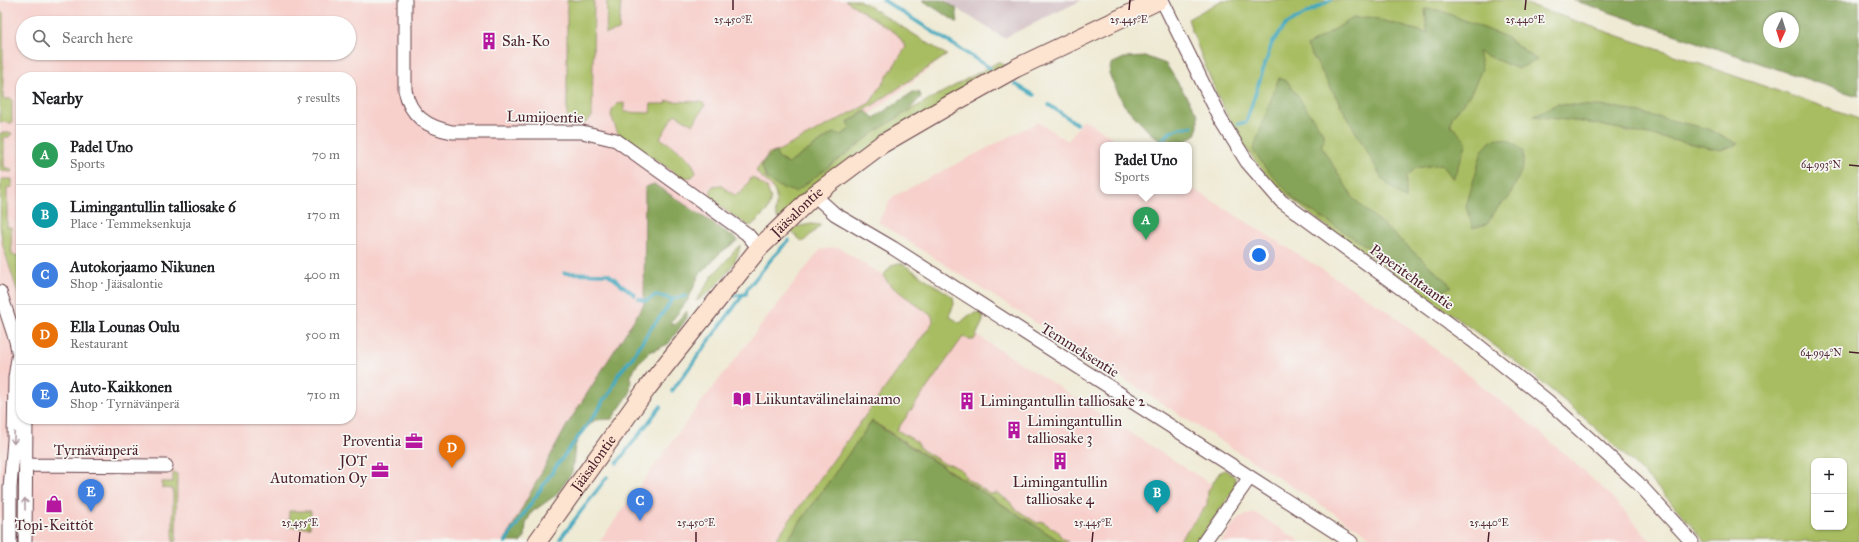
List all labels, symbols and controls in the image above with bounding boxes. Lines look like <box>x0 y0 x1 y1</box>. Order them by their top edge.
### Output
north arrow <box>1763 12 1799 48</box>
text: 25.450°E <box>714 14 752 26</box>
text: 25.445°E <box>1110 14 1148 26</box>
text: 25.440°E <box>1505 14 1545 26</box>
search box <box>16 16 356 60</box>
icon: search <box>30 27 52 49</box>
text: Search here <box>62 29 133 47</box>
building icon: Sah-Ko <box>479 31 499 51</box>
place label: Sah-Ko <box>502 32 550 50</box>
text: Nearby <box>32 88 83 109</box>
text: 5 results <box>296 90 340 106</box>
street label: Lumijoentie <box>506 107 584 127</box>
text: Padel Uno <box>70 138 133 156</box>
popup <box>1100 142 1192 194</box>
text: A <box>41 147 49 163</box>
text: 70 m <box>312 147 340 163</box>
text: Padel Uno <box>1115 151 1178 169</box>
text: Sports <box>70 156 105 172</box>
text: 64.993°N <box>1801 159 1841 171</box>
text: Sports <box>1115 169 1149 185</box>
street label: Jääsalontie <box>765 182 827 243</box>
text: Limingantullin talliosake 6 <box>70 198 236 216</box>
text: B <box>41 207 49 223</box>
text: 170 m <box>307 207 340 223</box>
pin: A <box>1133 207 1159 240</box>
text: Place · Temmeksenkuja <box>70 216 191 232</box>
street label: Paperitehtaantie <box>1366 240 1458 314</box>
your location <box>1249 245 1269 265</box>
text: Autokorjaamo Nikunen <box>70 258 215 276</box>
text: C <box>41 267 49 283</box>
text: 400 m <box>304 267 340 283</box>
text: Shop · Jääsalontie <box>70 276 163 292</box>
text: Ella Lounas Oulu <box>70 318 180 336</box>
street label: Temmeksentie <box>1037 319 1123 381</box>
text: D <box>40 327 50 343</box>
text: 500 m <box>305 327 340 343</box>
text: Restaurant <box>70 336 128 352</box>
text: 64.994°N <box>1800 347 1842 359</box>
text: Auto-Kaikkonen <box>70 378 172 396</box>
text: E <box>40 387 50 403</box>
text: 710 m <box>307 387 340 403</box>
library icon: Liikuntavälinelainaamo <box>732 389 752 409</box>
place label: Liikuntavälinelainaamo <box>755 390 901 408</box>
building icon: Limingantullin talliosake 2 <box>957 391 977 411</box>
place label: Limingantullin talliosake 2 <box>980 392 1146 410</box>
text: Shop · Tyrnävänperä <box>70 396 180 412</box>
place label: Limingantullin talliosake 3 <box>1027 412 1122 447</box>
building icon: Limingantullin talliosake 3 <box>1004 420 1024 440</box>
one-way arrow <box>10 431 17 444</box>
office icon: Proventia <box>404 431 424 451</box>
street label: Jääsalontie <box>566 431 620 497</box>
place label: Proventia <box>342 432 402 450</box>
pin: D <box>439 435 465 468</box>
street label: Tyrnävänperä <box>54 441 139 459</box>
building icon: Limingantullin talliosake 4 <box>1050 451 1070 471</box>
place label: JOT Automation Oy <box>269 452 368 487</box>
map controls <box>1811 458 1847 530</box>
button: + <box>1811 458 1847 494</box>
office icon: JOT Automation Oy <box>370 460 390 480</box>
place label: Limingantullin talliosake 4 <box>1012 473 1108 508</box>
pin: E <box>78 479 104 512</box>
pin: B <box>1144 480 1170 513</box>
pin: C <box>627 488 653 521</box>
shop icon: Topi-Keittöt <box>44 494 64 514</box>
button: − <box>1811 494 1847 530</box>
one-way arrow <box>21 498 29 511</box>
place label: Topi-Keittöt <box>15 516 94 534</box>
text: 25.455°E <box>281 517 319 529</box>
text: 25.450°E <box>677 517 715 529</box>
text: 25.445°E <box>1074 517 1112 529</box>
text: 25.440°E <box>1469 517 1509 529</box>

